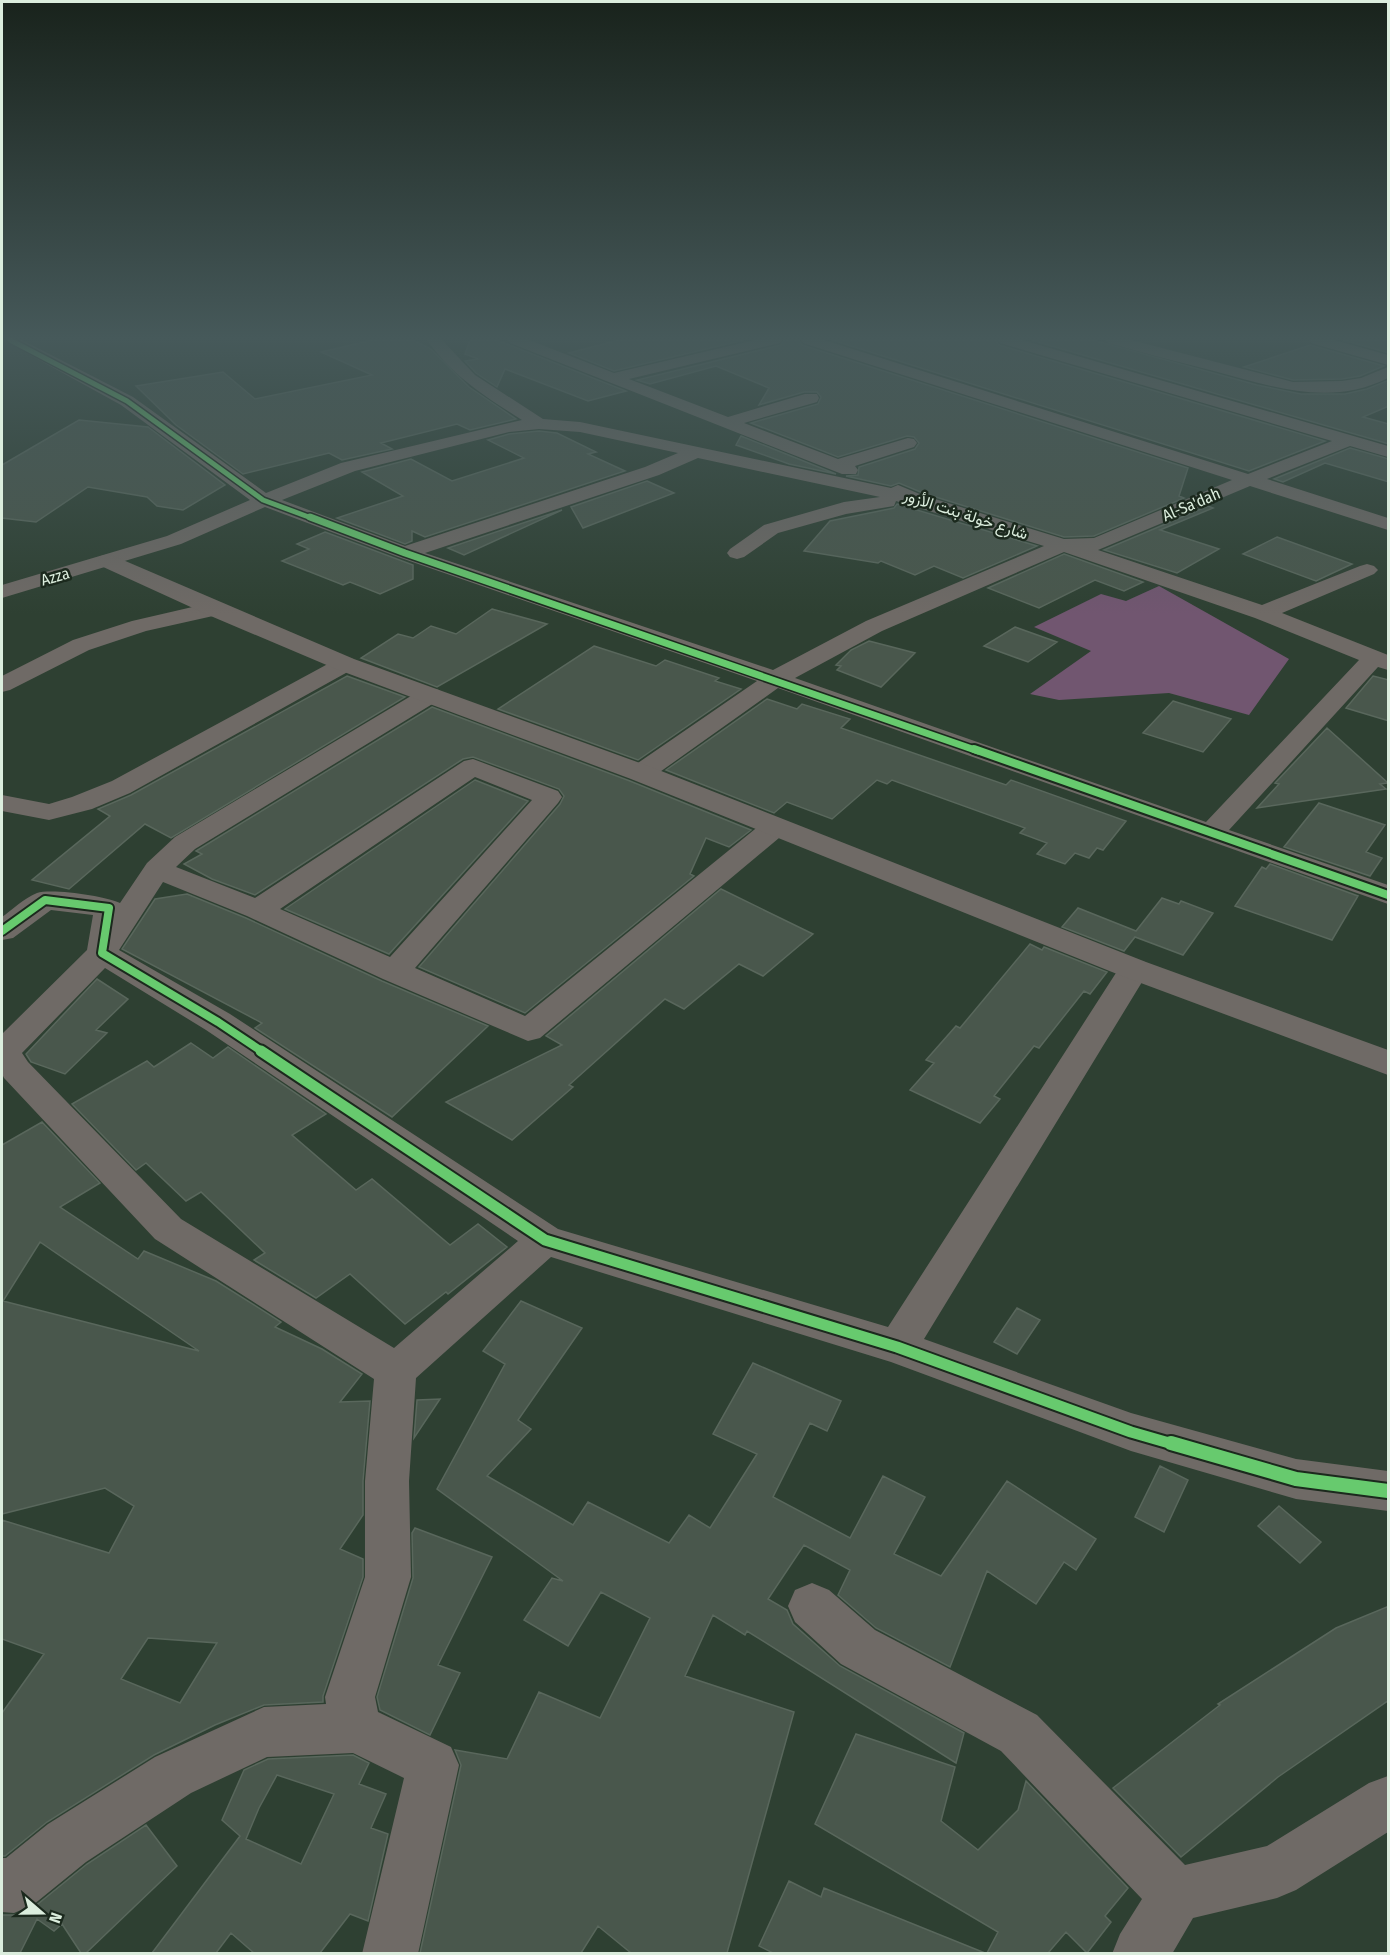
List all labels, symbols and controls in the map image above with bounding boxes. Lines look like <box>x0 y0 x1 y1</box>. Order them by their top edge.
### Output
street label: Al-Sa'dah <box>1159 484 1223 525</box>
street label: شارع خولة بنت الأزور <box>900 485 1031 545</box>
street label: Azza <box>39 563 72 590</box>
north arrow <box>12 1883 72 1943</box>
text: N <box>45 1910 66 1926</box>

